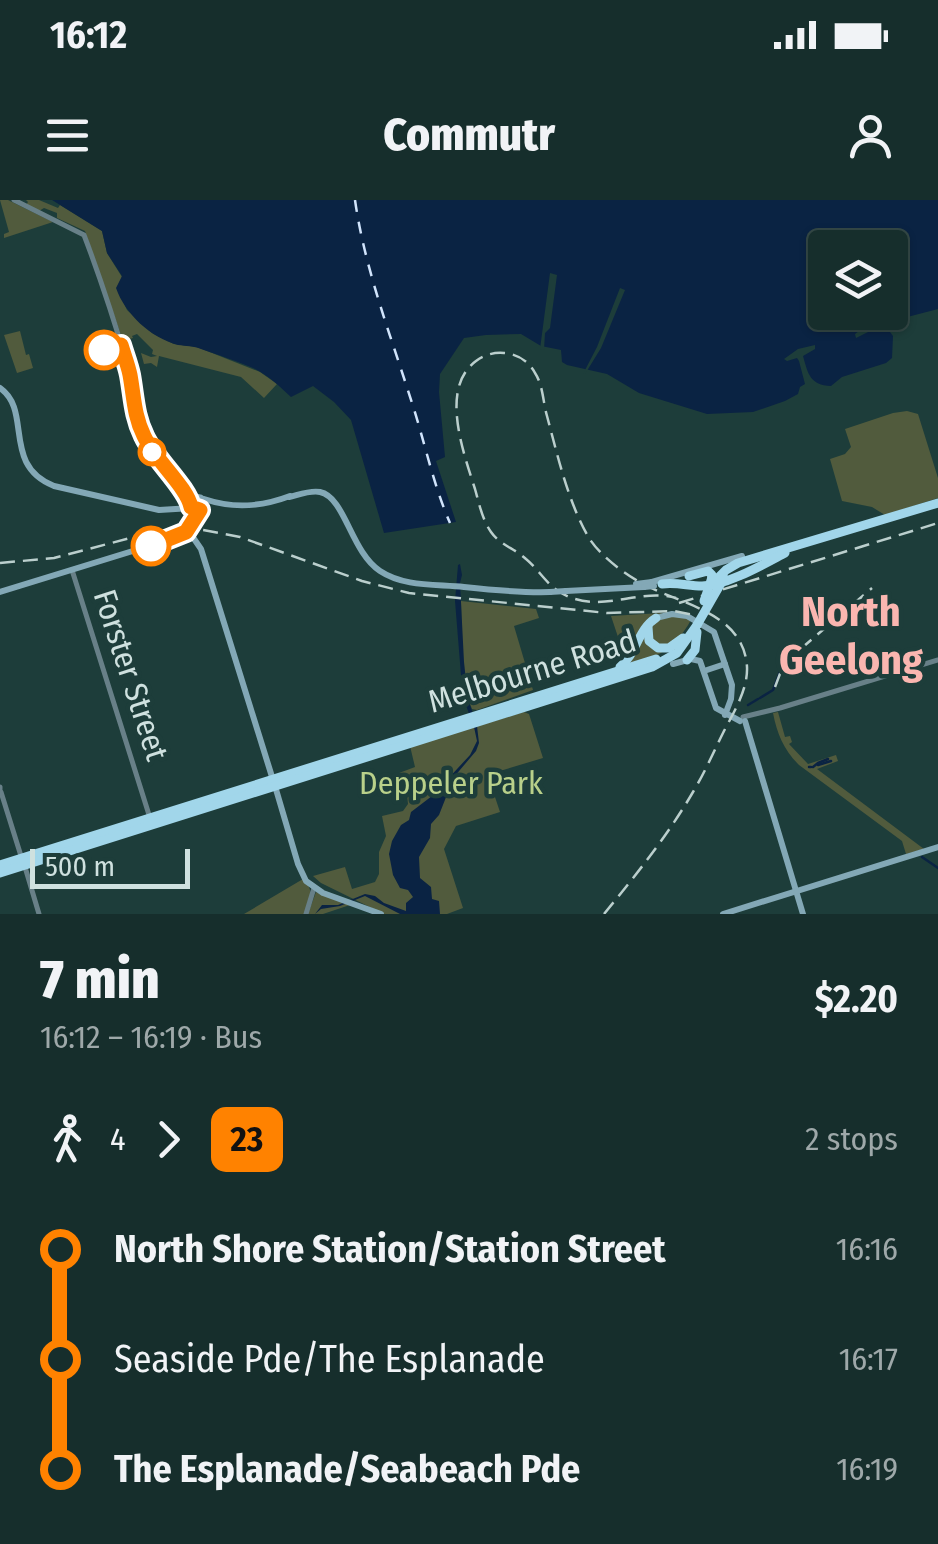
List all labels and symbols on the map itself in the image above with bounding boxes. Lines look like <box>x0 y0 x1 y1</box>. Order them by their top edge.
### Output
unlabelled marker <box>85 331 123 369</box>
unlabelled marker <box>139 439 165 465</box>
unlabelled marker <box>132 527 170 565</box>
street label: Forster Street <box>86 585 177 766</box>
district label: North Geelong <box>779 587 923 685</box>
street label: Melbourne Road <box>424 621 640 721</box>
park label: Deppeler Park <box>359 764 543 802</box>
scale bar <box>30 844 190 888</box>

